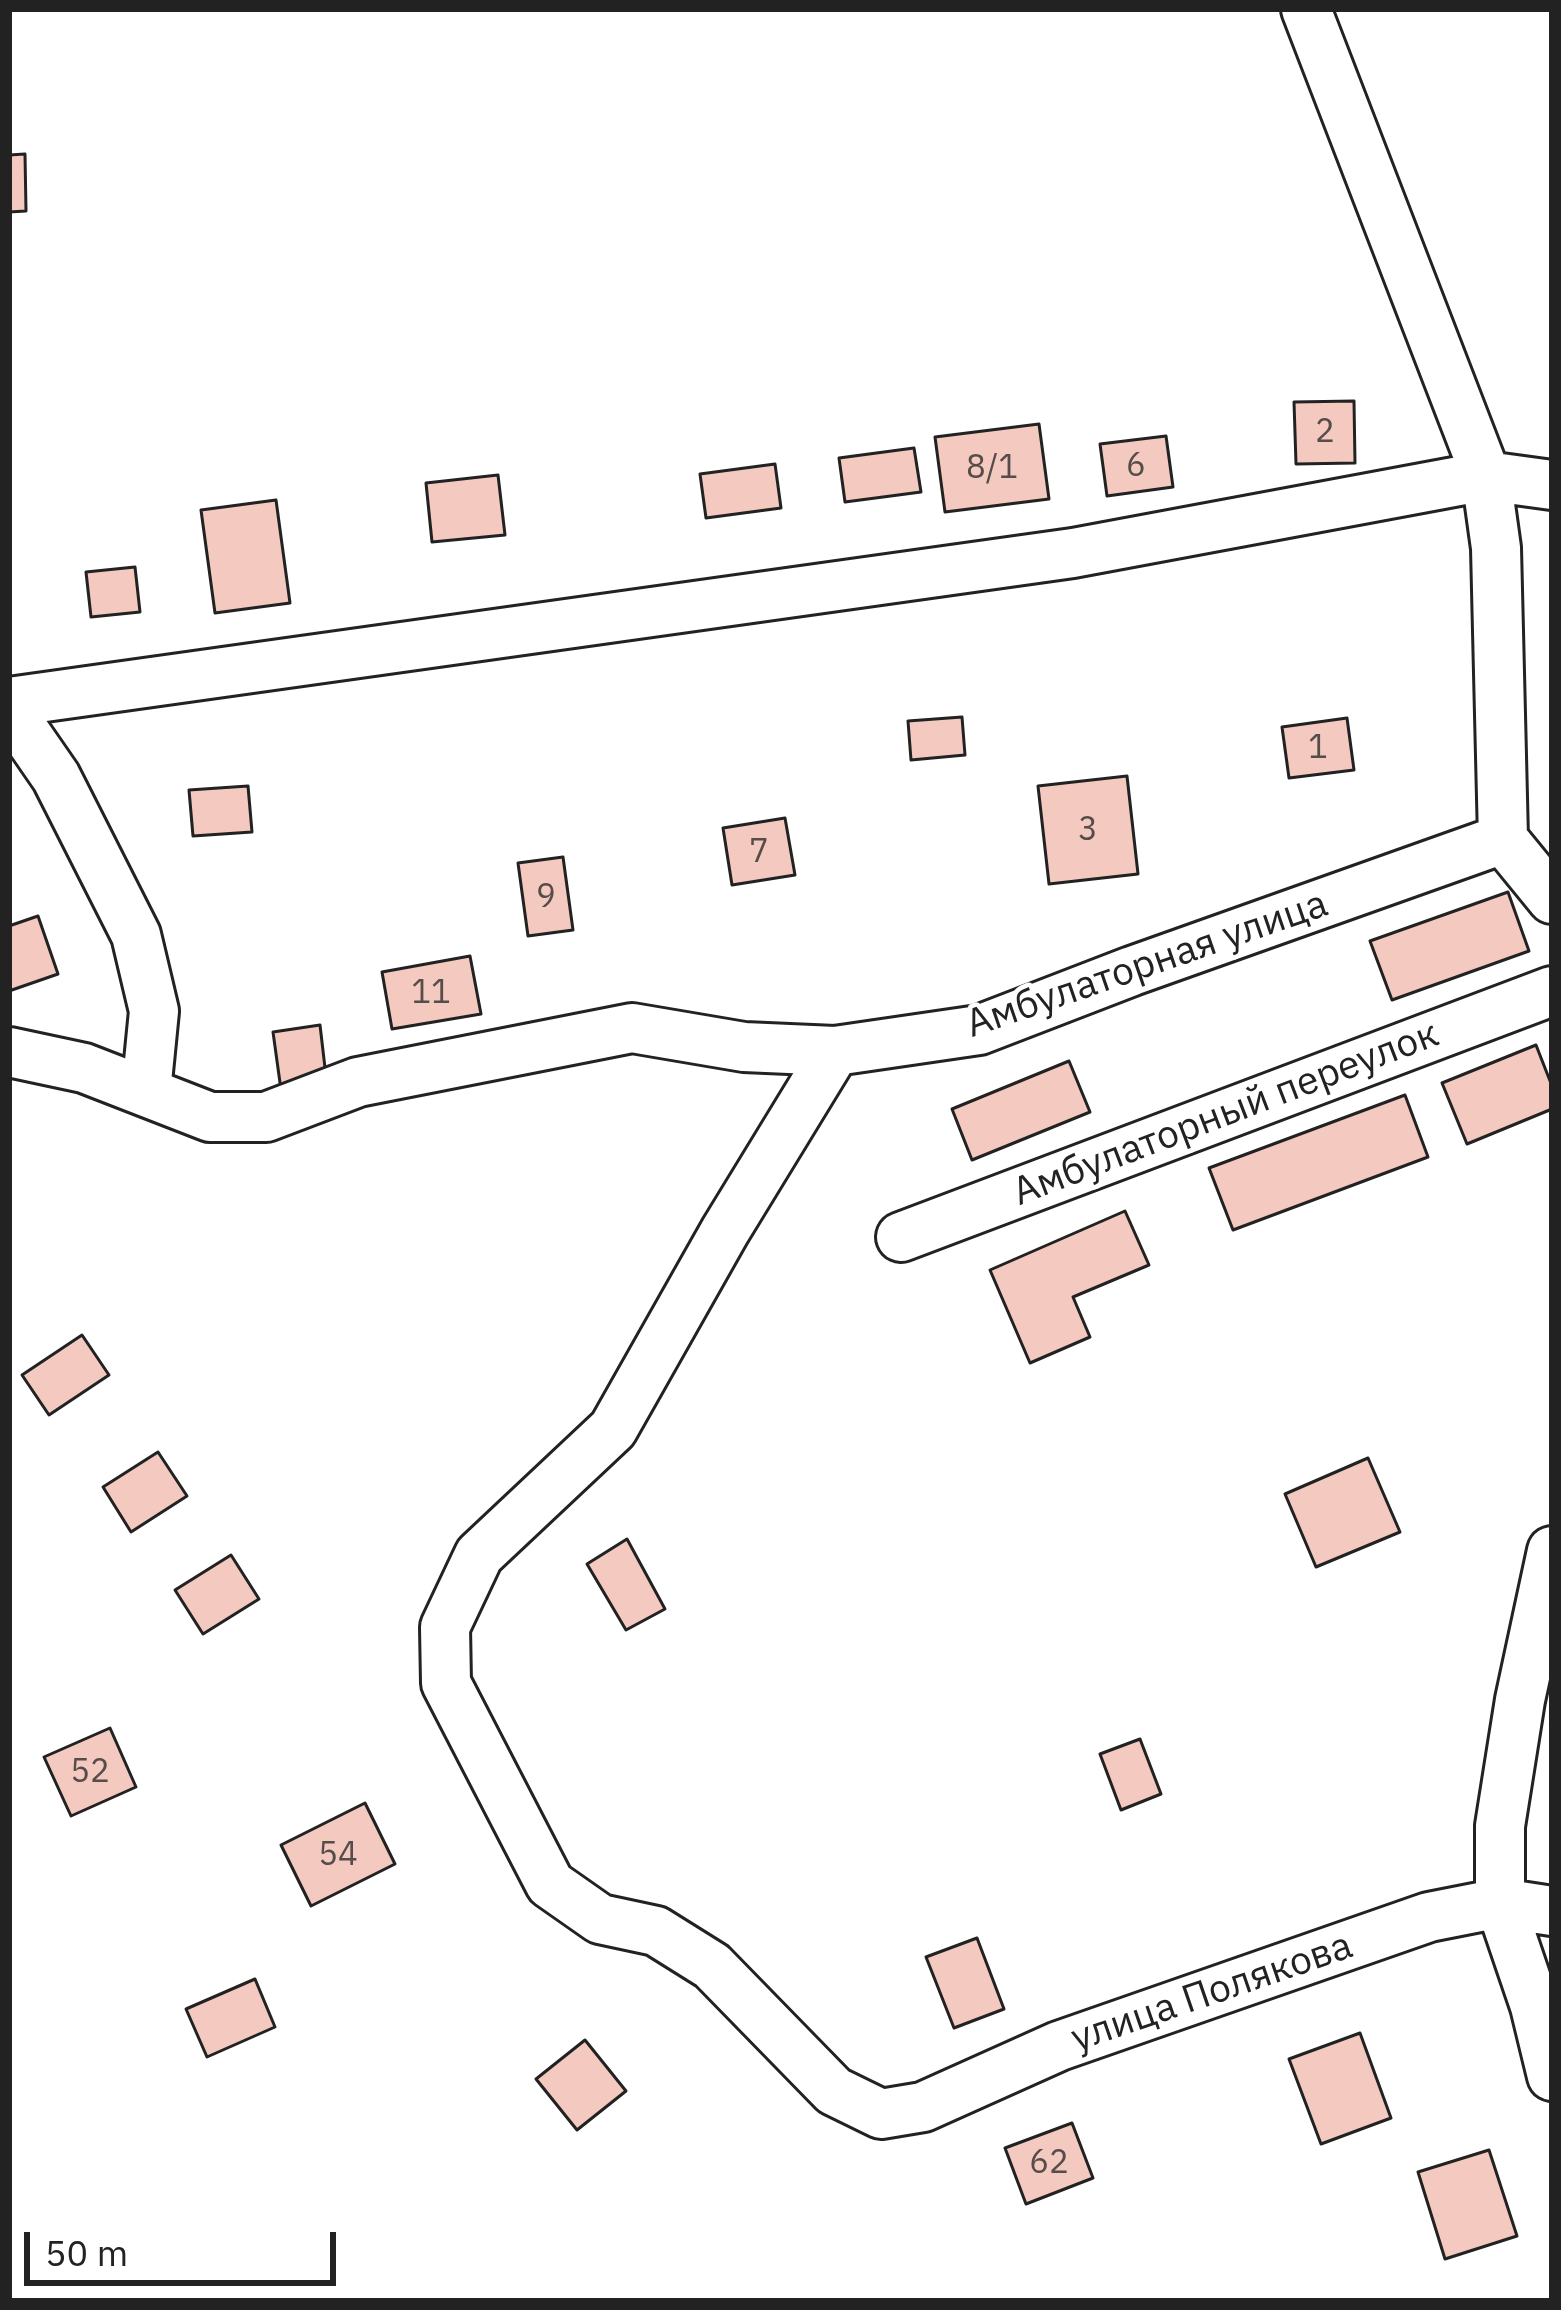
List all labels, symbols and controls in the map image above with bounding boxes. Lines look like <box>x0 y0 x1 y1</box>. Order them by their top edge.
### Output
house number: 2 <box>1315 412 1335 452</box>
house number: 6 <box>1126 446 1146 486</box>
house number: 8/1 <box>966 448 1018 488</box>
house number: 1 <box>1308 728 1328 768</box>
house number: 3 <box>1078 810 1098 850</box>
house number: 7 <box>749 832 769 872</box>
house number: 9 <box>536 877 556 917</box>
street label: Амбулаторная улица <box>960 881 1334 1049</box>
house number: 11 <box>411 973 451 1013</box>
street label: Амбулаторный переулок <box>1006 1011 1446 1217</box>
house number: 52 <box>70 1752 110 1792</box>
house number: 54 <box>318 1835 358 1875</box>
street label: улица Полякова <box>1065 1923 1359 2063</box>
house number: 62 <box>1029 2143 1069 2183</box>
scale bar <box>30 2208 342 2282</box>
text: 50 m <box>45 2229 128 2276</box>

